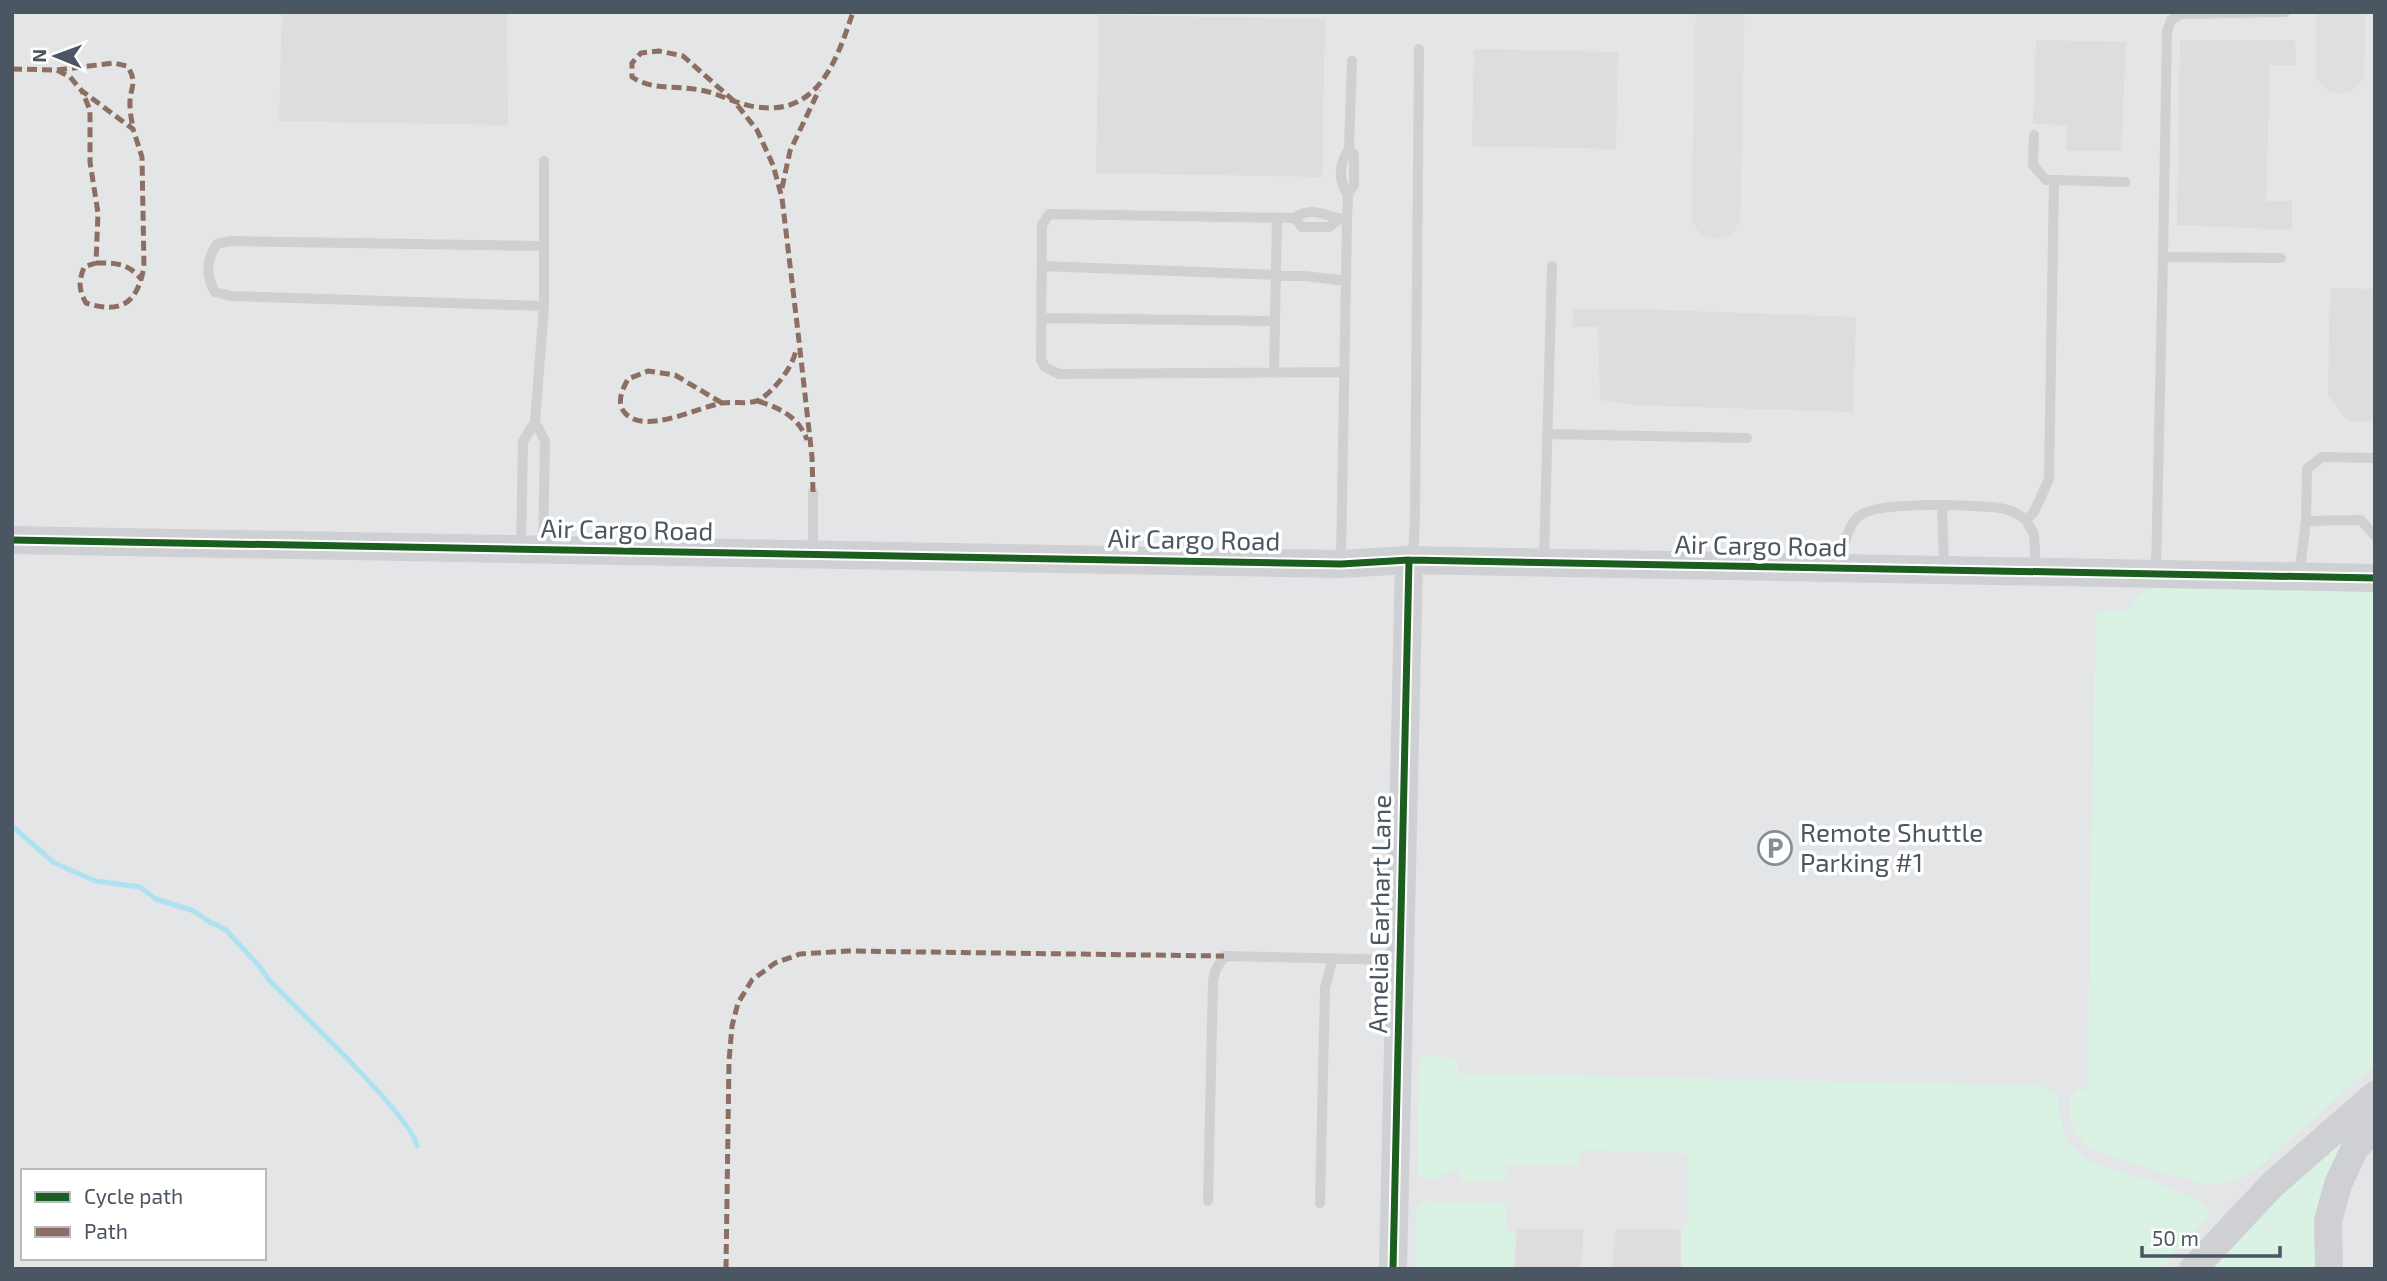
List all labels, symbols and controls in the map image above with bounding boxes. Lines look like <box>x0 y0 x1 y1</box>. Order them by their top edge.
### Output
north arrow <box>21 21 91 91</box>
text: N <box>27 49 50 63</box>
street label: Air Cargo Road <box>540 511 714 546</box>
street label: Air Cargo Road <box>1107 521 1281 556</box>
street label: Air Cargo Road <box>1674 527 1848 562</box>
street label: Amelia Earhart Lane <box>1361 794 1396 1034</box>
place label: Remote Shuttle Parking #1 <box>1800 816 1983 877</box>
parking icon: Remote Shuttle Parking #1 <box>1756 829 1794 867</box>
legend <box>21 1169 266 1260</box>
text: Cycle path <box>84 1183 183 1208</box>
scale bar <box>2142 1214 2280 1258</box>
text: Path <box>84 1218 128 1243</box>
text: 50 m <box>2152 1225 2199 1250</box>

